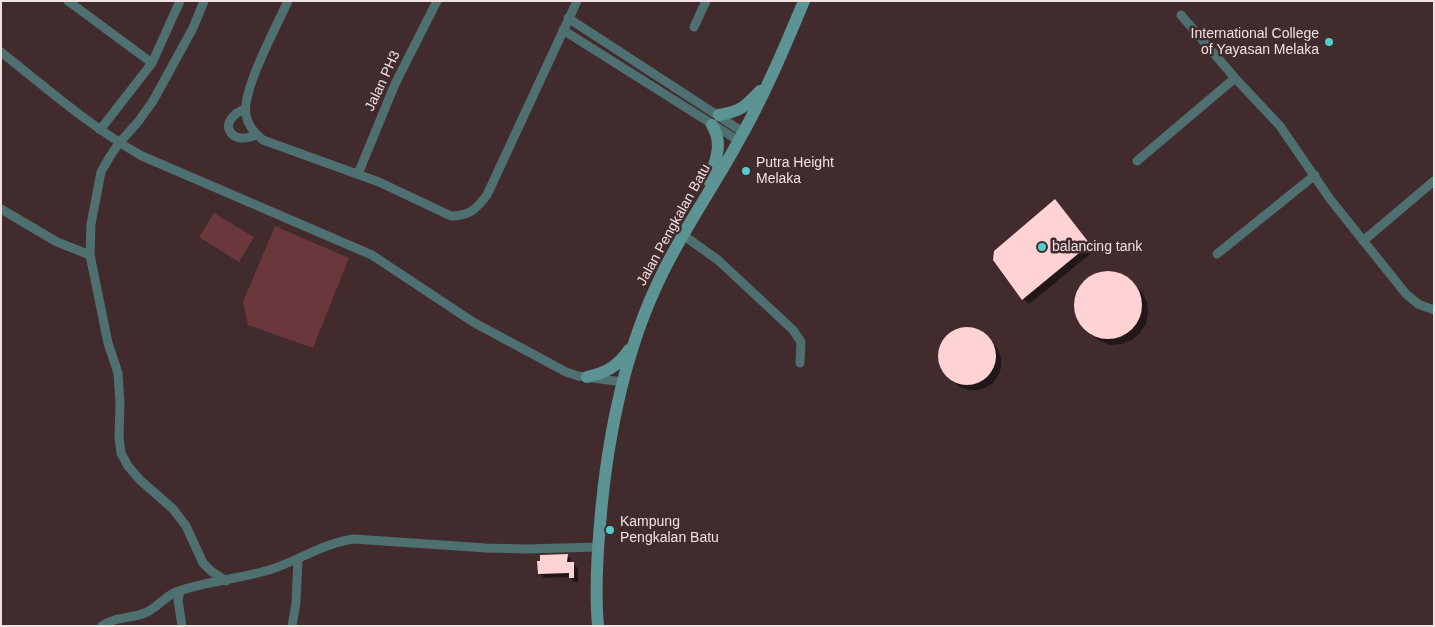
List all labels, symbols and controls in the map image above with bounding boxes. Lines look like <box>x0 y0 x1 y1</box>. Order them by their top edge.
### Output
place label: International College of Yayasan Melaka <box>1191 26 1319 58</box>
marker: International College of Yayasan Melaka <box>1323 36 1335 48</box>
street label: Jalan PH3 <box>362 48 404 114</box>
place label: Putra Height Melaka <box>756 155 834 188</box>
street label: Jalan Pengkalan Batu <box>634 161 714 289</box>
marker: Putra Height Melaka <box>740 165 752 177</box>
place label: balancing tank <box>1052 239 1142 255</box>
marker: balancing tank <box>1036 241 1048 253</box>
place label: Kampung Pengkalan Batu <box>620 514 719 546</box>
marker: Kampung Pengkalan Batu <box>604 524 616 536</box>

